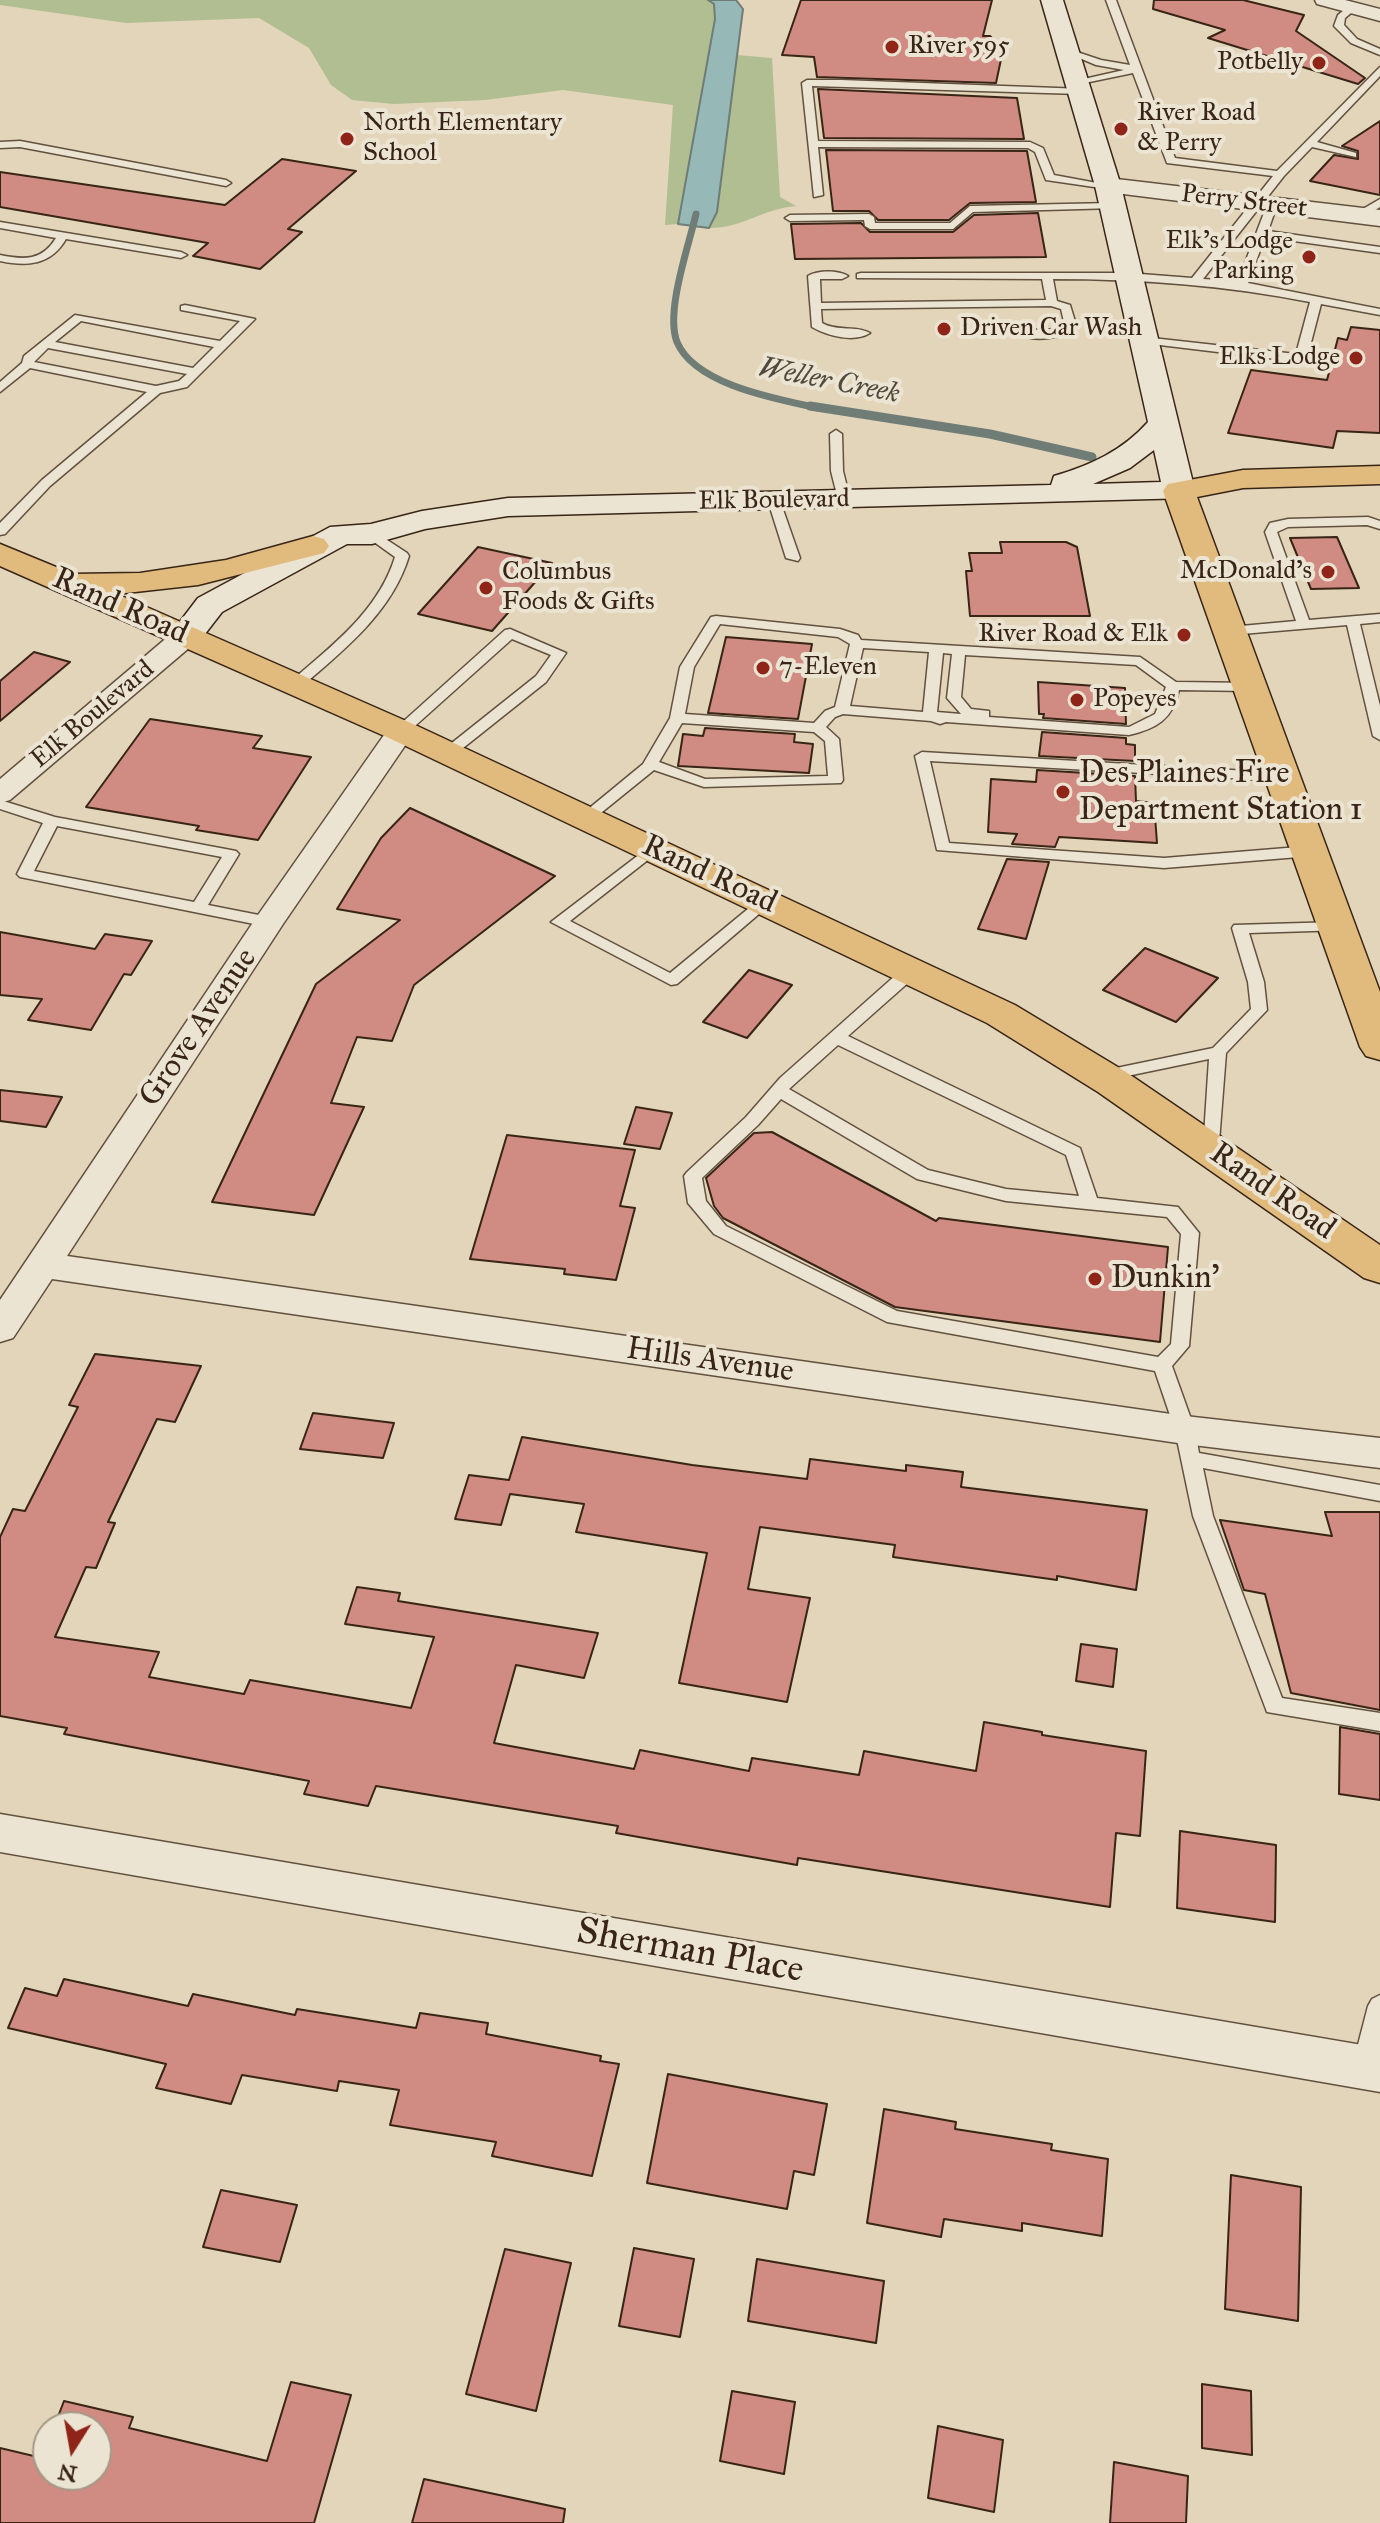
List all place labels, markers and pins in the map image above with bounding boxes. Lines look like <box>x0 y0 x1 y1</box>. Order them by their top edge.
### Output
place label: River 595 <box>908 31 1010 63</box>
marker: River 595 <box>883 38 901 56</box>
place label: Potbelly <box>1217 47 1303 79</box>
marker: Potbelly <box>1310 54 1328 72</box>
place label: River Road & Perry <box>1137 98 1256 160</box>
place label: North Elementary School <box>363 108 562 170</box>
marker: River Road & Perry <box>1112 120 1130 138</box>
marker: North Elementary School <box>338 130 356 148</box>
place label: Elk's Lodge Parking <box>1165 226 1293 288</box>
marker: Elk's Lodge Parking <box>1300 248 1318 266</box>
place label: Driven Car Wash <box>960 313 1142 345</box>
marker: Driven Car Wash <box>935 320 953 338</box>
place label: Elks Lodge <box>1219 342 1340 374</box>
marker: Elks Lodge <box>1347 349 1365 367</box>
place label: McDonald's <box>1180 556 1312 588</box>
place label: Columbus Foods & Gifts <box>502 557 654 618</box>
marker: McDonald's <box>1319 563 1337 581</box>
marker: Columbus Foods & Gifts <box>477 579 495 597</box>
place label: River Road & Elk <box>978 619 1168 651</box>
marker: River Road & Elk <box>1175 626 1193 644</box>
place label: 7-Eleven <box>779 652 877 684</box>
marker: 7-Eleven <box>754 659 772 677</box>
place label: Popeyes <box>1093 684 1176 716</box>
marker: Popeyes <box>1068 691 1086 709</box>
place label: Des Plaines Fire Department Station 1 <box>1079 755 1362 830</box>
marker: Des Plaines Fire Department Station 1 <box>1054 783 1072 801</box>
place label: Dunkin' <box>1111 1260 1220 1298</box>
marker: Dunkin' <box>1086 1270 1104 1288</box>

